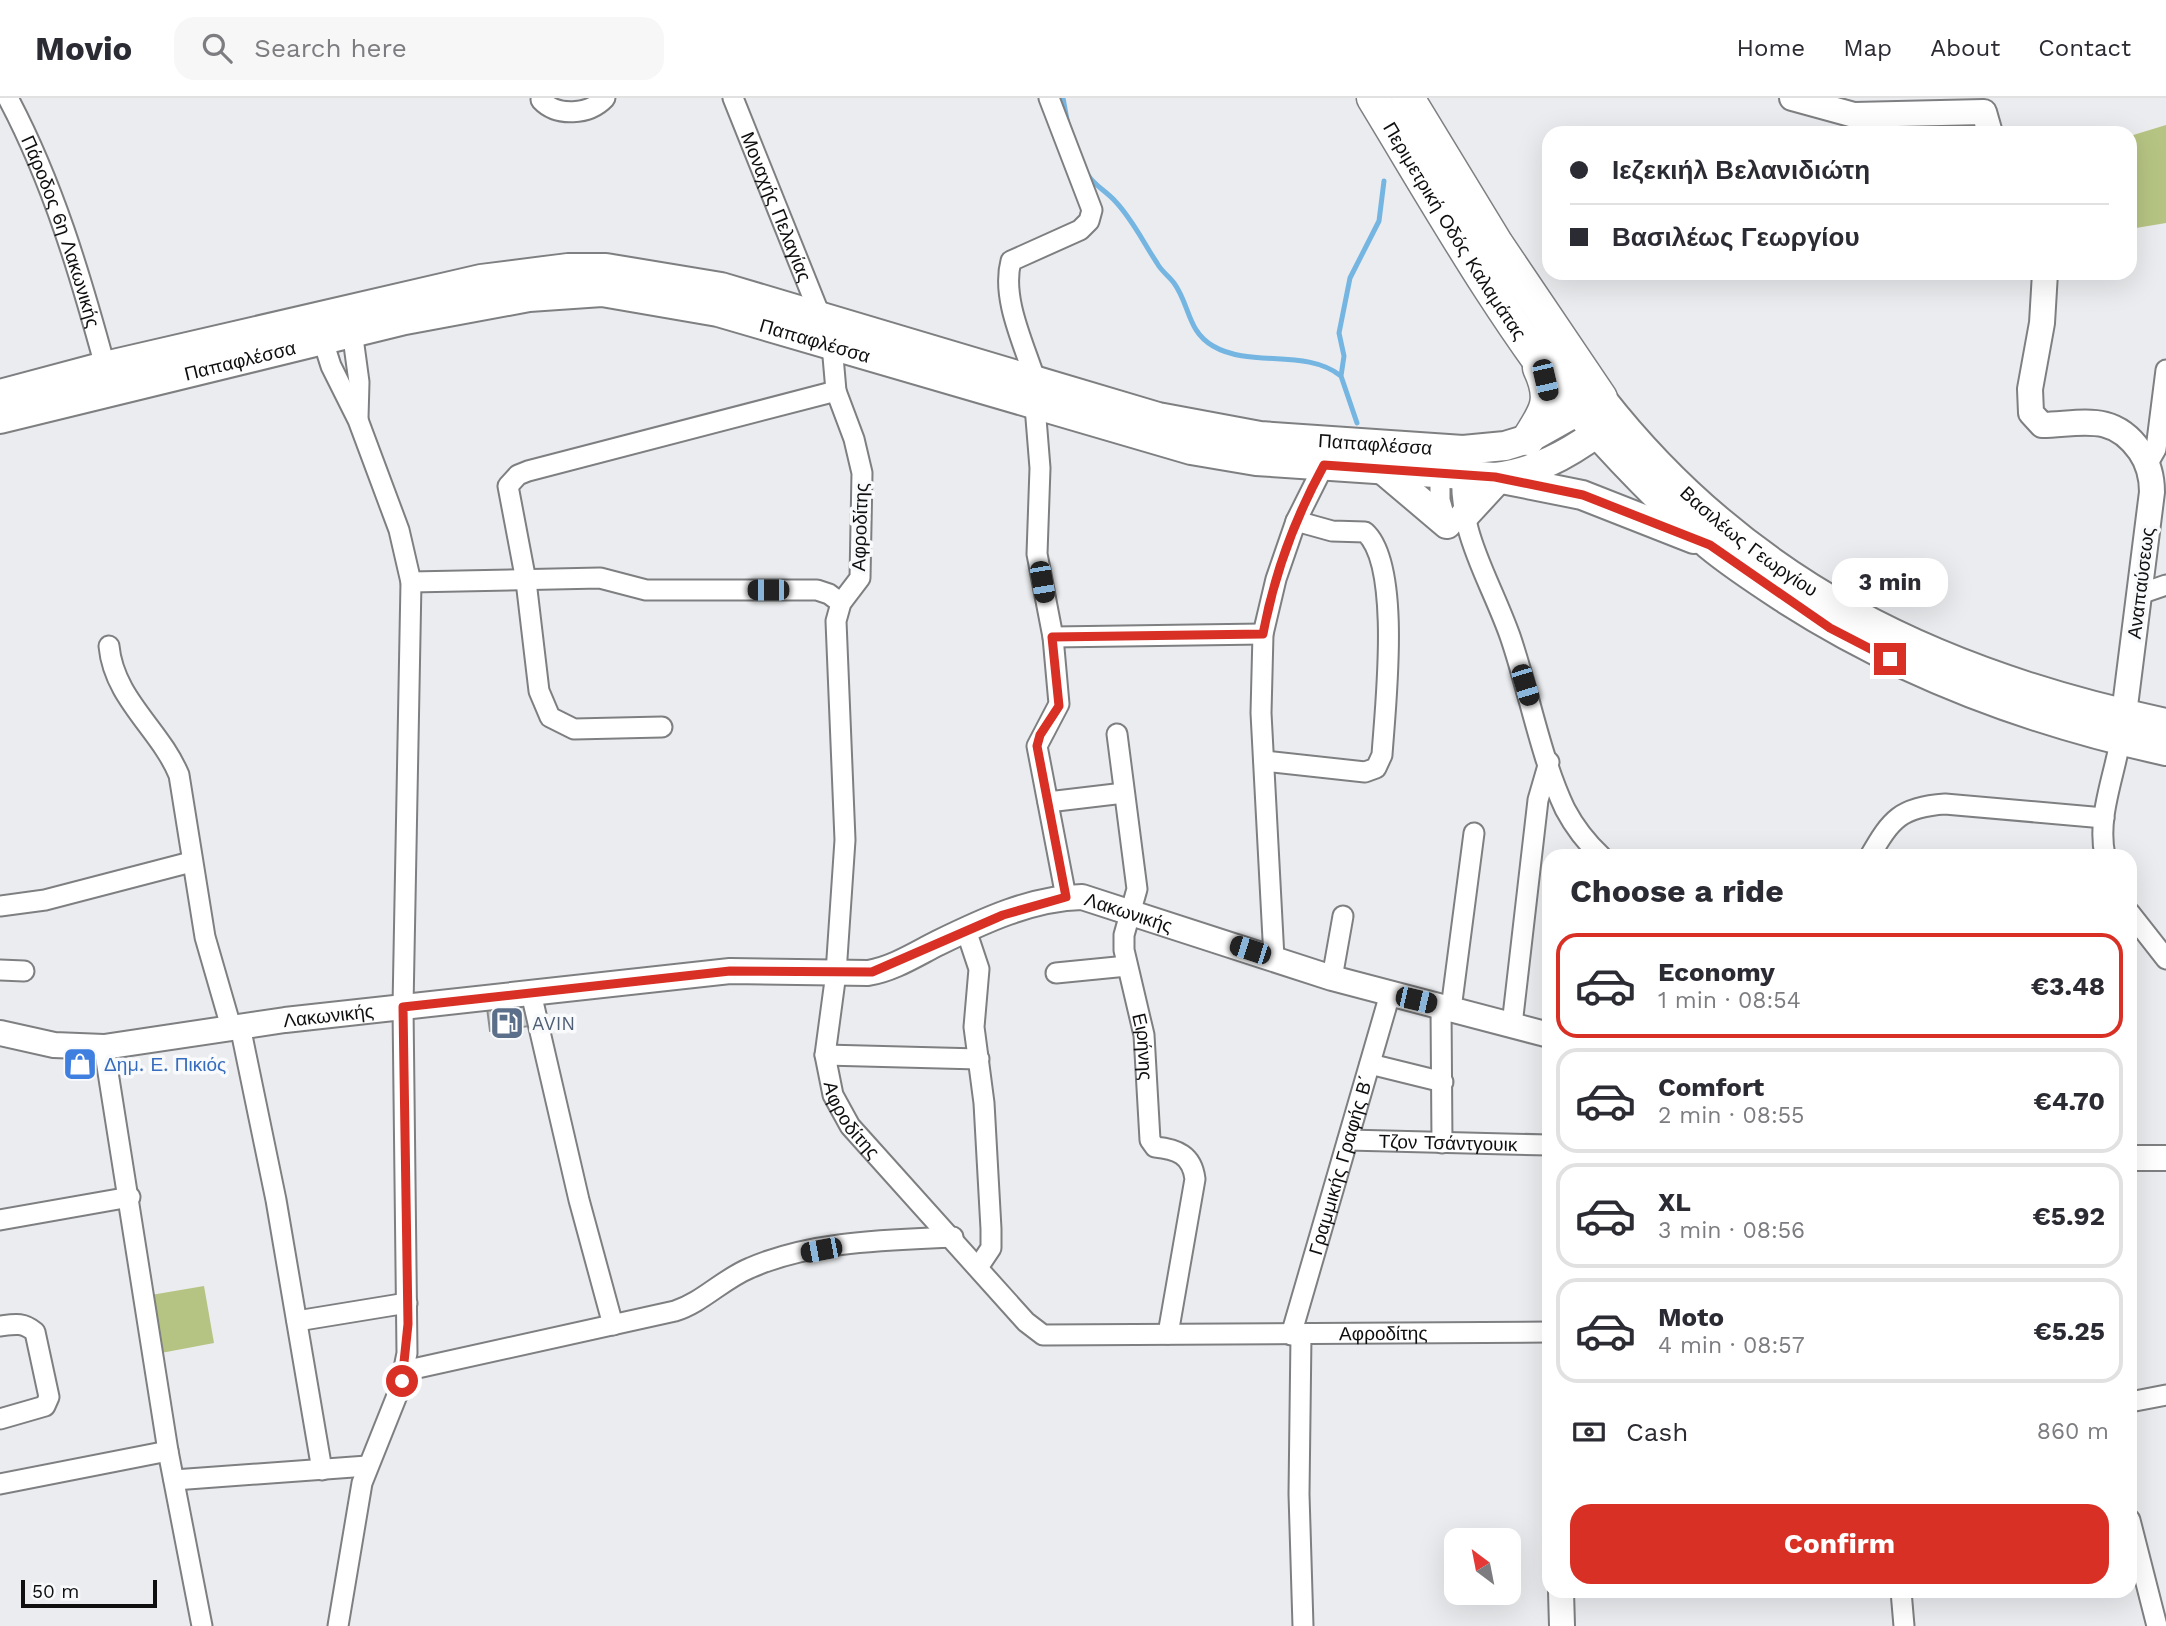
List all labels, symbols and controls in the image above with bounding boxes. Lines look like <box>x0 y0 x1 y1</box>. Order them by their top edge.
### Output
search box <box>174 17 664 80</box>
text: Movio <box>35 29 132 68</box>
icon: search <box>198 29 236 67</box>
text: Search here <box>254 33 407 63</box>
text: Home <box>1737 34 1805 62</box>
text: Map <box>1843 34 1892 62</box>
text: About <box>1930 34 2000 62</box>
text: Contact <box>2038 34 2131 62</box>
street label: Περιμετρική Οδός Καλαμάτας <box>1379 118 1532 344</box>
street label: Μοναχής Πελαγίας <box>736 128 817 285</box>
street label: Πάροδος 6η Λακωνικής <box>17 132 105 330</box>
text: Ιεζεκιήλ Βελανιδιώτη <box>1612 155 1870 185</box>
text: Βασιλέως Γεωργίου <box>1612 222 1860 252</box>
street label: Παπαφλέσσα <box>757 313 873 367</box>
street label: Παπαφλέσσα <box>182 336 298 385</box>
car <box>1531 357 1560 403</box>
street label: Παπαφλέσσα <box>1317 429 1433 459</box>
street label: Βασιλέως Γεωργίου <box>1676 481 1822 601</box>
street label: Αφροδίτης <box>847 482 873 572</box>
street label: Αναπαύσεως <box>2123 526 2159 640</box>
callout: 3 min <box>1832 558 1948 606</box>
car <box>1029 559 1056 605</box>
text: 3 min <box>1859 569 1921 596</box>
car <box>748 580 790 601</box>
route end <box>1874 643 1906 675</box>
car <box>1509 662 1542 708</box>
text: Choose a ride <box>1570 872 1784 910</box>
street label: Λακωνικής <box>1082 887 1175 937</box>
car <box>1227 934 1274 966</box>
icon: car <box>1574 954 1637 1017</box>
text: Economy <box>1658 957 1775 987</box>
text: €3.48 <box>2031 971 2105 1001</box>
car <box>1394 985 1439 1015</box>
text: 1 min · 08:54 <box>1658 987 1801 1014</box>
street label: Λακωνικής <box>282 999 375 1032</box>
fuel station icon: AVIN <box>488 1004 526 1042</box>
street label: Ειρήνης <box>1128 1011 1158 1081</box>
place label: AVIN <box>532 1012 575 1035</box>
shop icon: Δημ. Ε. Πικιός <box>61 1045 99 1083</box>
place label: Δημ. Ε. Πικιός <box>104 1053 226 1076</box>
icon: car <box>1574 1069 1637 1132</box>
text: Comfort <box>1658 1072 1764 1102</box>
street label: Γραμμικής Γραφής Β΄ <box>1303 1073 1377 1257</box>
street label: Αφροδίτης <box>819 1079 885 1163</box>
text: €4.70 <box>2034 1086 2105 1116</box>
text: 2 min · 08:55 <box>1658 1102 1804 1129</box>
street label: Τζον Τσάντγουικ <box>1378 1129 1518 1156</box>
icon: car <box>1574 1184 1637 1247</box>
text: XL <box>1658 1187 1691 1217</box>
text: €5.92 <box>2033 1201 2105 1231</box>
text: 3 min · 08:56 <box>1658 1217 1805 1244</box>
car <box>799 1236 844 1264</box>
icon: car <box>1574 1299 1637 1362</box>
text: Moto <box>1658 1302 1724 1332</box>
text: €5.25 <box>2033 1316 2105 1346</box>
street label: Αφροδίτης <box>1339 1321 1428 1345</box>
text: 4 min · 08:57 <box>1658 1332 1805 1359</box>
route start <box>386 1365 418 1397</box>
icon: cash <box>1570 1413 1608 1451</box>
text: Cash <box>1626 1417 1688 1447</box>
text: 860 m <box>2037 1418 2109 1445</box>
button: Confirm <box>1570 1504 2109 1584</box>
north arrow <box>1444 1528 1521 1605</box>
map controls <box>1444 1528 1521 1605</box>
scale bar <box>21 1577 158 1609</box>
text: 50 m <box>32 1580 79 1603</box>

